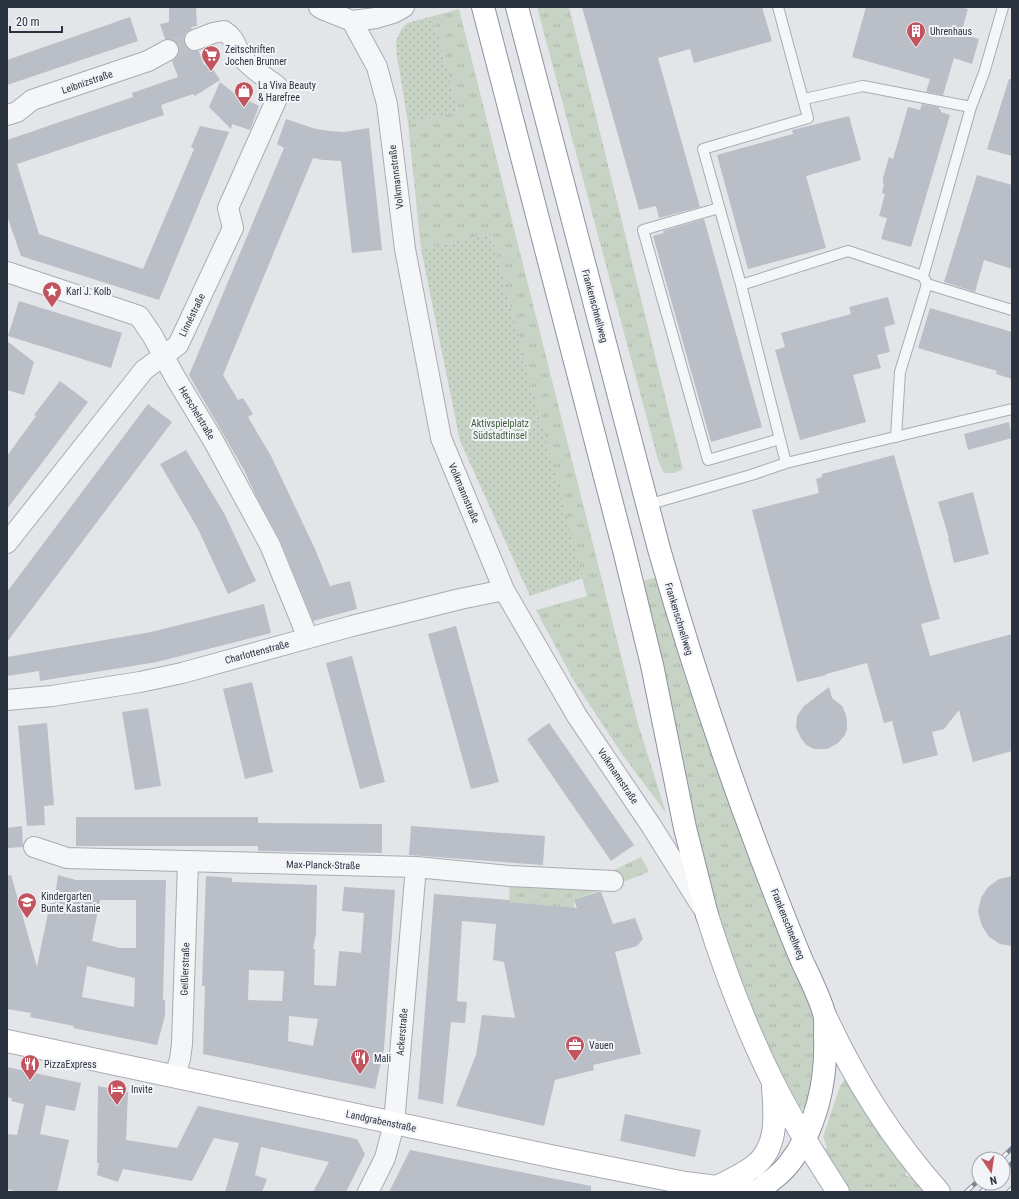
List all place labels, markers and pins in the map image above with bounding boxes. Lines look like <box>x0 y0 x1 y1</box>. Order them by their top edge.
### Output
building icon: Uhrenhaus <box>905 20 927 48</box>
place label: Uhrenhaus <box>930 26 972 37</box>
supermarket icon: Zeitschriften Jochen Brunner <box>200 44 222 72</box>
place label: Zeitschriften Jochen Brunner <box>225 44 287 67</box>
shop icon: La Viva Beauty & Harefree <box>233 80 255 108</box>
place label: La Viva Beauty & Harefree <box>258 80 316 103</box>
place icon: Karl J. Kolb <box>41 280 63 308</box>
place label: Karl J. Kolb <box>66 286 111 297</box>
school or university icon: Kindergarten Bunte Kastanie <box>16 891 38 919</box>
place label: Kindergarten Bunte Kastanie <box>41 891 101 914</box>
office icon: Vauen <box>564 1034 586 1062</box>
place label: Vauen <box>589 1040 614 1051</box>
restaurant icon: Mali <box>349 1047 371 1075</box>
restaurant icon: PizzaExpress <box>19 1053 41 1081</box>
place label: Mali <box>374 1053 391 1064</box>
place label: PizzaExpress <box>44 1059 97 1070</box>
hotel icon: Invite <box>106 1078 128 1106</box>
place label: Invite <box>131 1084 153 1095</box>

